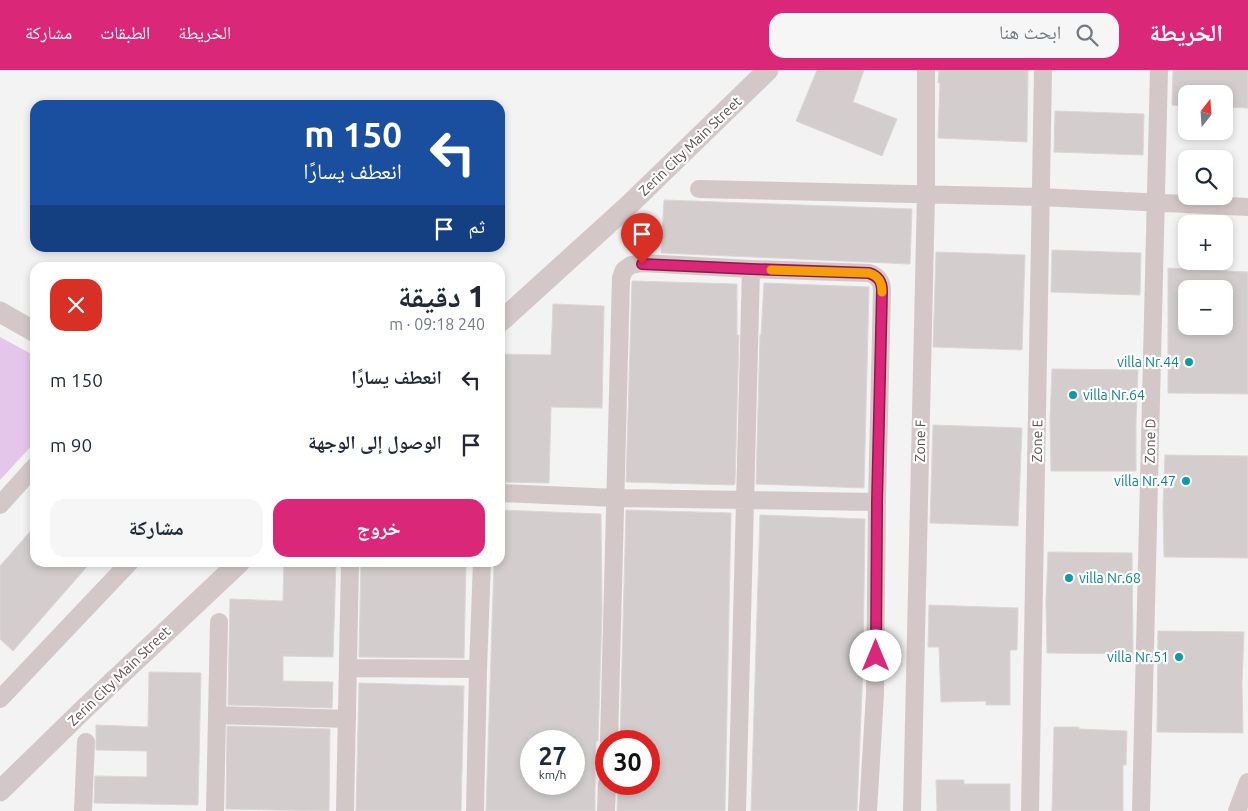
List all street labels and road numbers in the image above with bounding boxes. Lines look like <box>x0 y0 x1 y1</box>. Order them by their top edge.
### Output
street label: Zerin City Main Street <box>636 93 745 199</box>
street label: Zone D <box>1142 418 1158 464</box>
street label: Zone E <box>1029 419 1045 463</box>
street label: Zone F <box>912 420 928 462</box>
street label: Zerin City Main Street <box>65 623 174 729</box>

